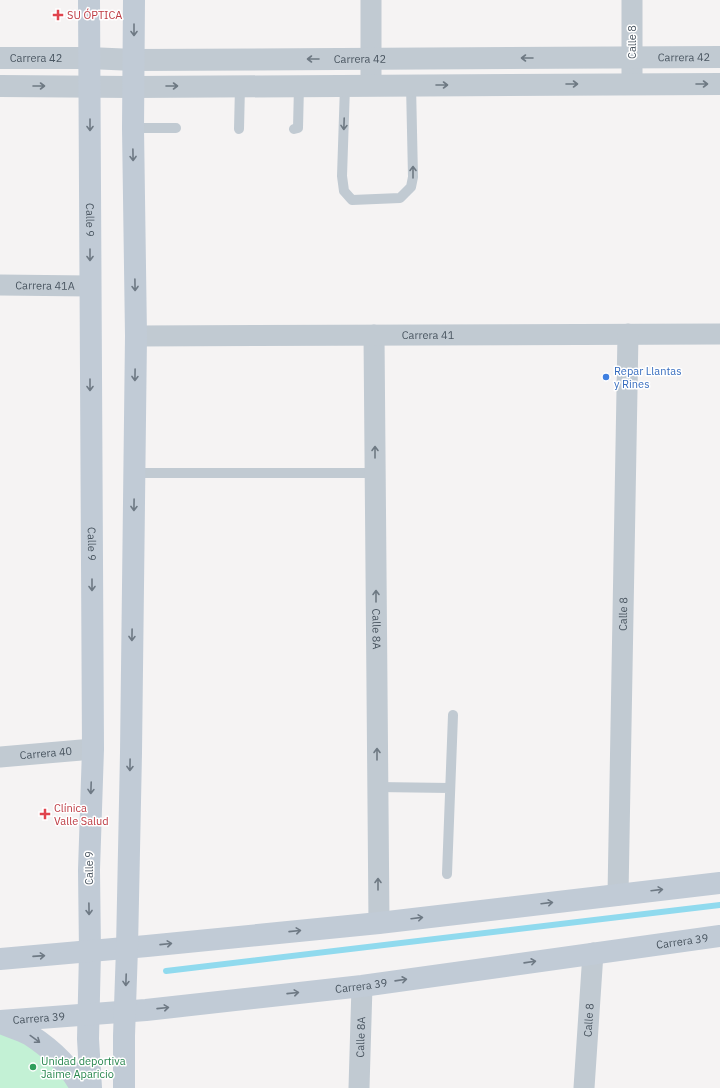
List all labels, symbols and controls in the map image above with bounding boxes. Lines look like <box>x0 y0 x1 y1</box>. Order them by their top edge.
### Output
place label: SU ÓPTICA <box>67 8 122 22</box>
marker: SU ÓPTICA <box>52 9 64 21</box>
one-way arrow <box>130 23 138 36</box>
street label: Calle 8 <box>625 25 639 59</box>
street label: Carrera 42 <box>658 50 710 64</box>
street label: Carrera 42 <box>10 51 62 65</box>
street label: Carrera 42 <box>334 52 386 66</box>
one-way arrow <box>521 54 534 62</box>
one-way arrow <box>307 55 320 63</box>
one-way arrow <box>695 80 708 88</box>
one-way arrow <box>435 81 448 89</box>
one-way arrow <box>565 81 578 88</box>
one-way arrow <box>32 82 45 90</box>
one-way arrow <box>165 82 178 90</box>
one-way arrow <box>340 117 348 130</box>
one-way arrow <box>86 118 94 131</box>
one-way arrow <box>129 148 137 161</box>
one-way arrow <box>409 166 417 179</box>
street label: Calle 9 <box>83 203 97 237</box>
one-way arrow <box>86 248 94 261</box>
street label: Carrera 41A <box>15 278 75 293</box>
one-way arrow <box>131 278 139 291</box>
street label: Carrera 41 <box>402 328 455 342</box>
place label: Repar Llantas y Rines <box>614 364 682 391</box>
one-way arrow <box>132 368 139 381</box>
marker: Repar Llantas y Rines <box>601 372 611 382</box>
one-way arrow <box>86 378 94 391</box>
one-way arrow <box>371 446 379 459</box>
one-way arrow <box>130 498 138 511</box>
street label: Calle 9 <box>85 527 99 561</box>
one-way arrow <box>88 578 95 591</box>
one-way arrow <box>372 590 380 603</box>
street label: Calle 8 <box>616 597 630 631</box>
street label: Calle 8A <box>369 608 384 650</box>
one-way arrow <box>128 628 136 641</box>
street label: Carrera 40 <box>19 744 73 762</box>
one-way arrow <box>373 748 381 761</box>
one-way arrow <box>127 758 134 771</box>
one-way arrow <box>87 781 95 794</box>
place label: Clínica Valle Salud <box>54 801 109 828</box>
marker: Clínica Valle Salud <box>39 808 51 820</box>
street label: Calle 9 <box>82 851 96 885</box>
one-way arrow <box>374 878 382 891</box>
one-way arrow <box>650 886 663 894</box>
one-way arrow <box>540 899 553 907</box>
one-way arrow <box>86 902 93 915</box>
one-way arrow <box>411 915 424 922</box>
one-way arrow <box>288 928 301 935</box>
street label: Carrera 39 <box>655 931 709 952</box>
one-way arrow <box>159 941 172 948</box>
one-way arrow <box>32 952 45 959</box>
one-way arrow <box>523 958 536 966</box>
one-way arrow <box>122 973 130 986</box>
street label: Carrera 39 <box>334 976 388 996</box>
one-way arrow <box>394 976 407 984</box>
one-way arrow <box>286 990 299 997</box>
street label: Calle 8 <box>580 1003 597 1038</box>
one-way arrow <box>156 1004 169 1011</box>
street label: Carrera 39 <box>12 1009 66 1027</box>
street label: Calle 8A <box>353 1016 368 1058</box>
one-way arrow <box>29 1035 40 1043</box>
place label: Unidad deportiva Jaime Aparicio <box>41 1054 126 1081</box>
marker: Unidad deportiva Jaime Aparicio <box>28 1062 38 1072</box>

